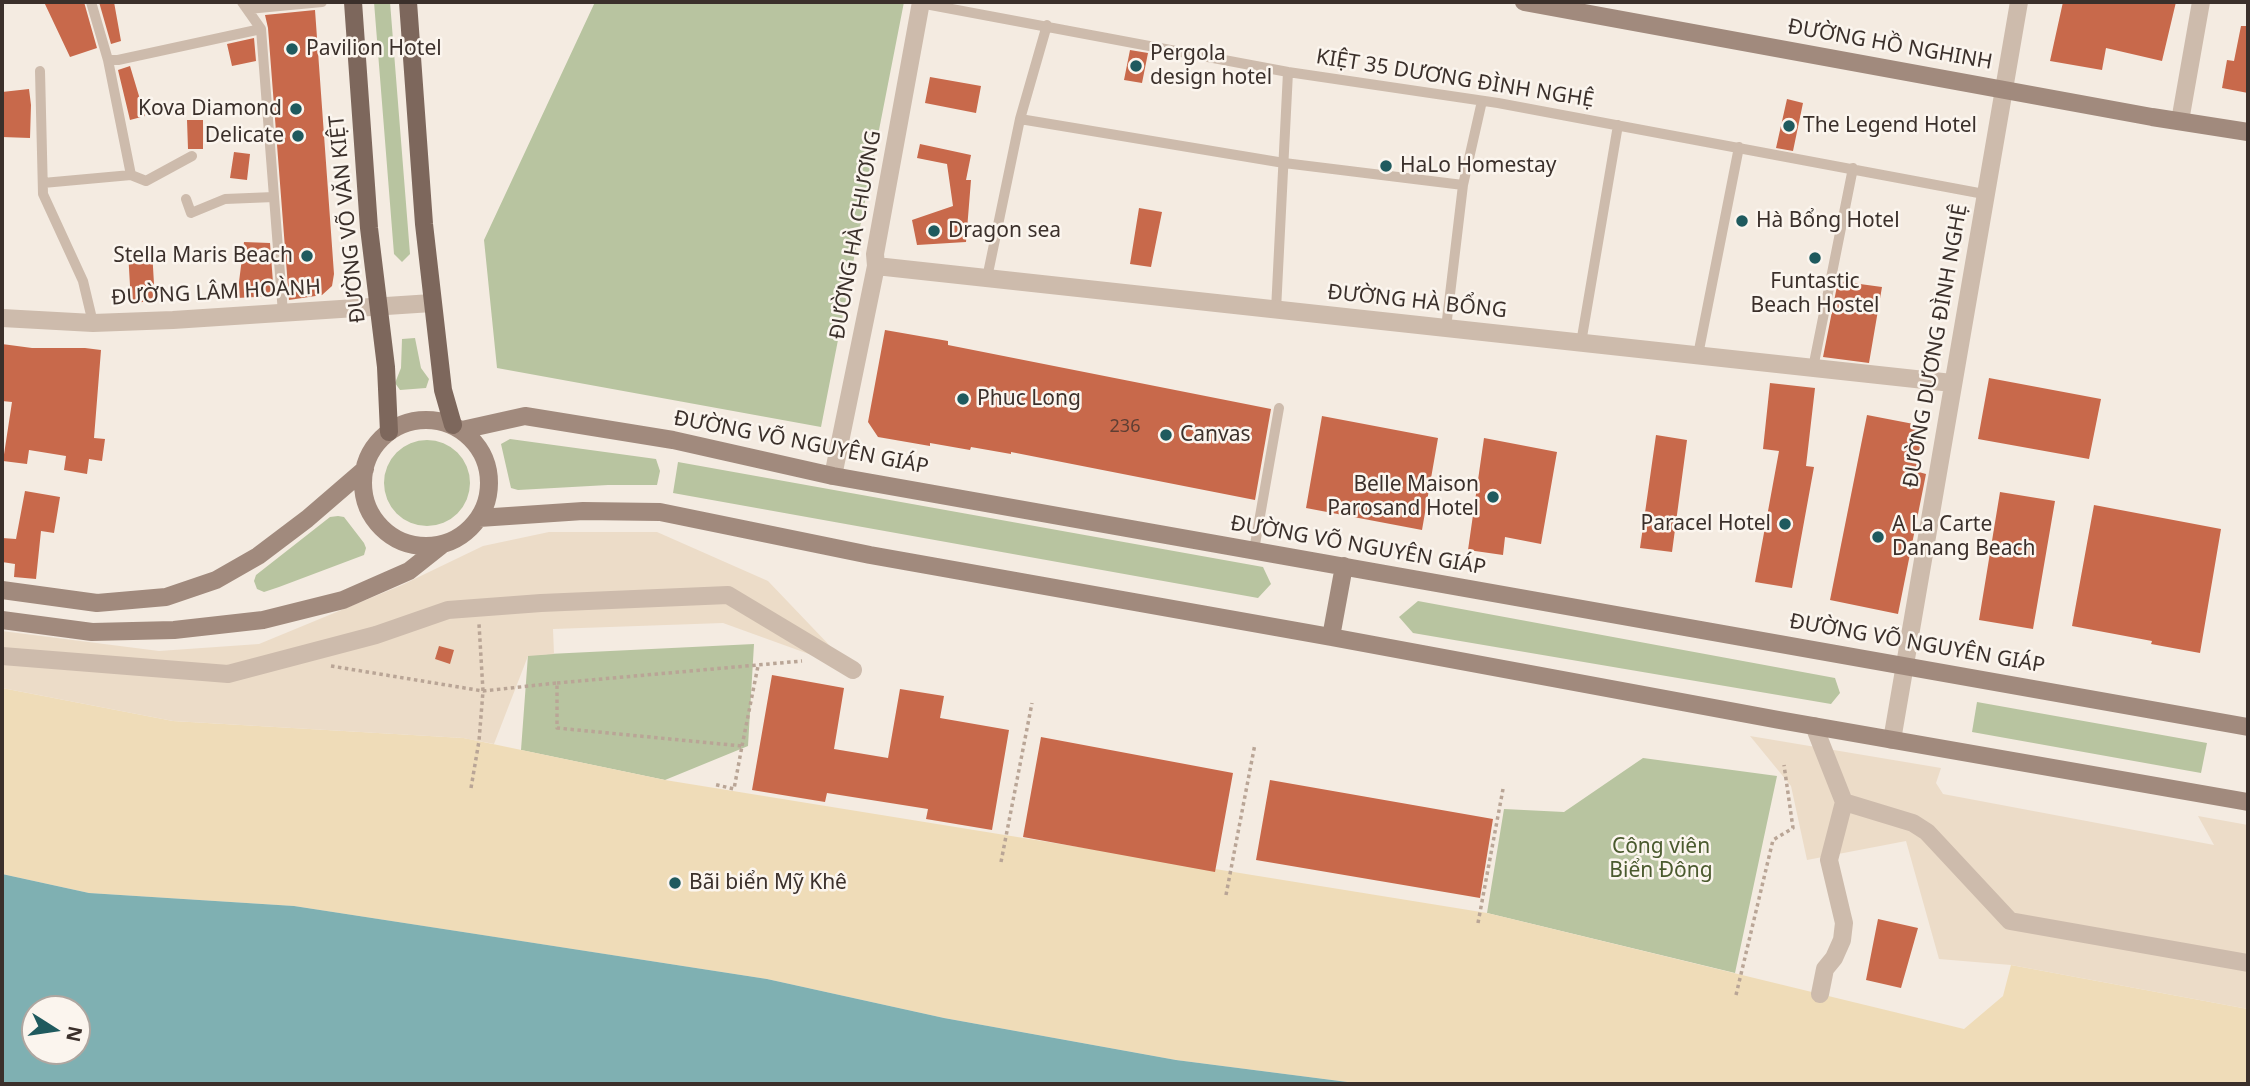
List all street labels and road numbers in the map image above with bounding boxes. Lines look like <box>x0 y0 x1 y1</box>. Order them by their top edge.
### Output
street label: ĐƯỜNG HỒ NGHINH <box>1786 15 1994 75</box>
street label: KIỆT 35 DƯƠNG ĐÌNH NGHỆ <box>1314 45 1596 113</box>
street label: ĐƯỜNG VÕ VĂN KIỆT <box>325 114 371 324</box>
street label: ĐƯỜNG HÀ CHƯƠNG <box>825 129 887 341</box>
street label: ĐƯỜNG DƯƠNG ĐÌNH NGHỆ <box>1899 202 1973 490</box>
street label: ĐƯỜNG LÂM HOÀNH <box>110 275 322 311</box>
street label: ĐƯỜNG HÀ BỔNG <box>1326 280 1508 324</box>
street label: ĐƯỜNG VÕ NGUYÊN GIÁP <box>671 406 931 480</box>
street label: ĐƯỜNG VÕ NGUYÊN GIÁP <box>1228 511 1488 581</box>
street label: ĐƯỜNG VÕ NGUYÊN GIÁP <box>1787 609 2047 679</box>

